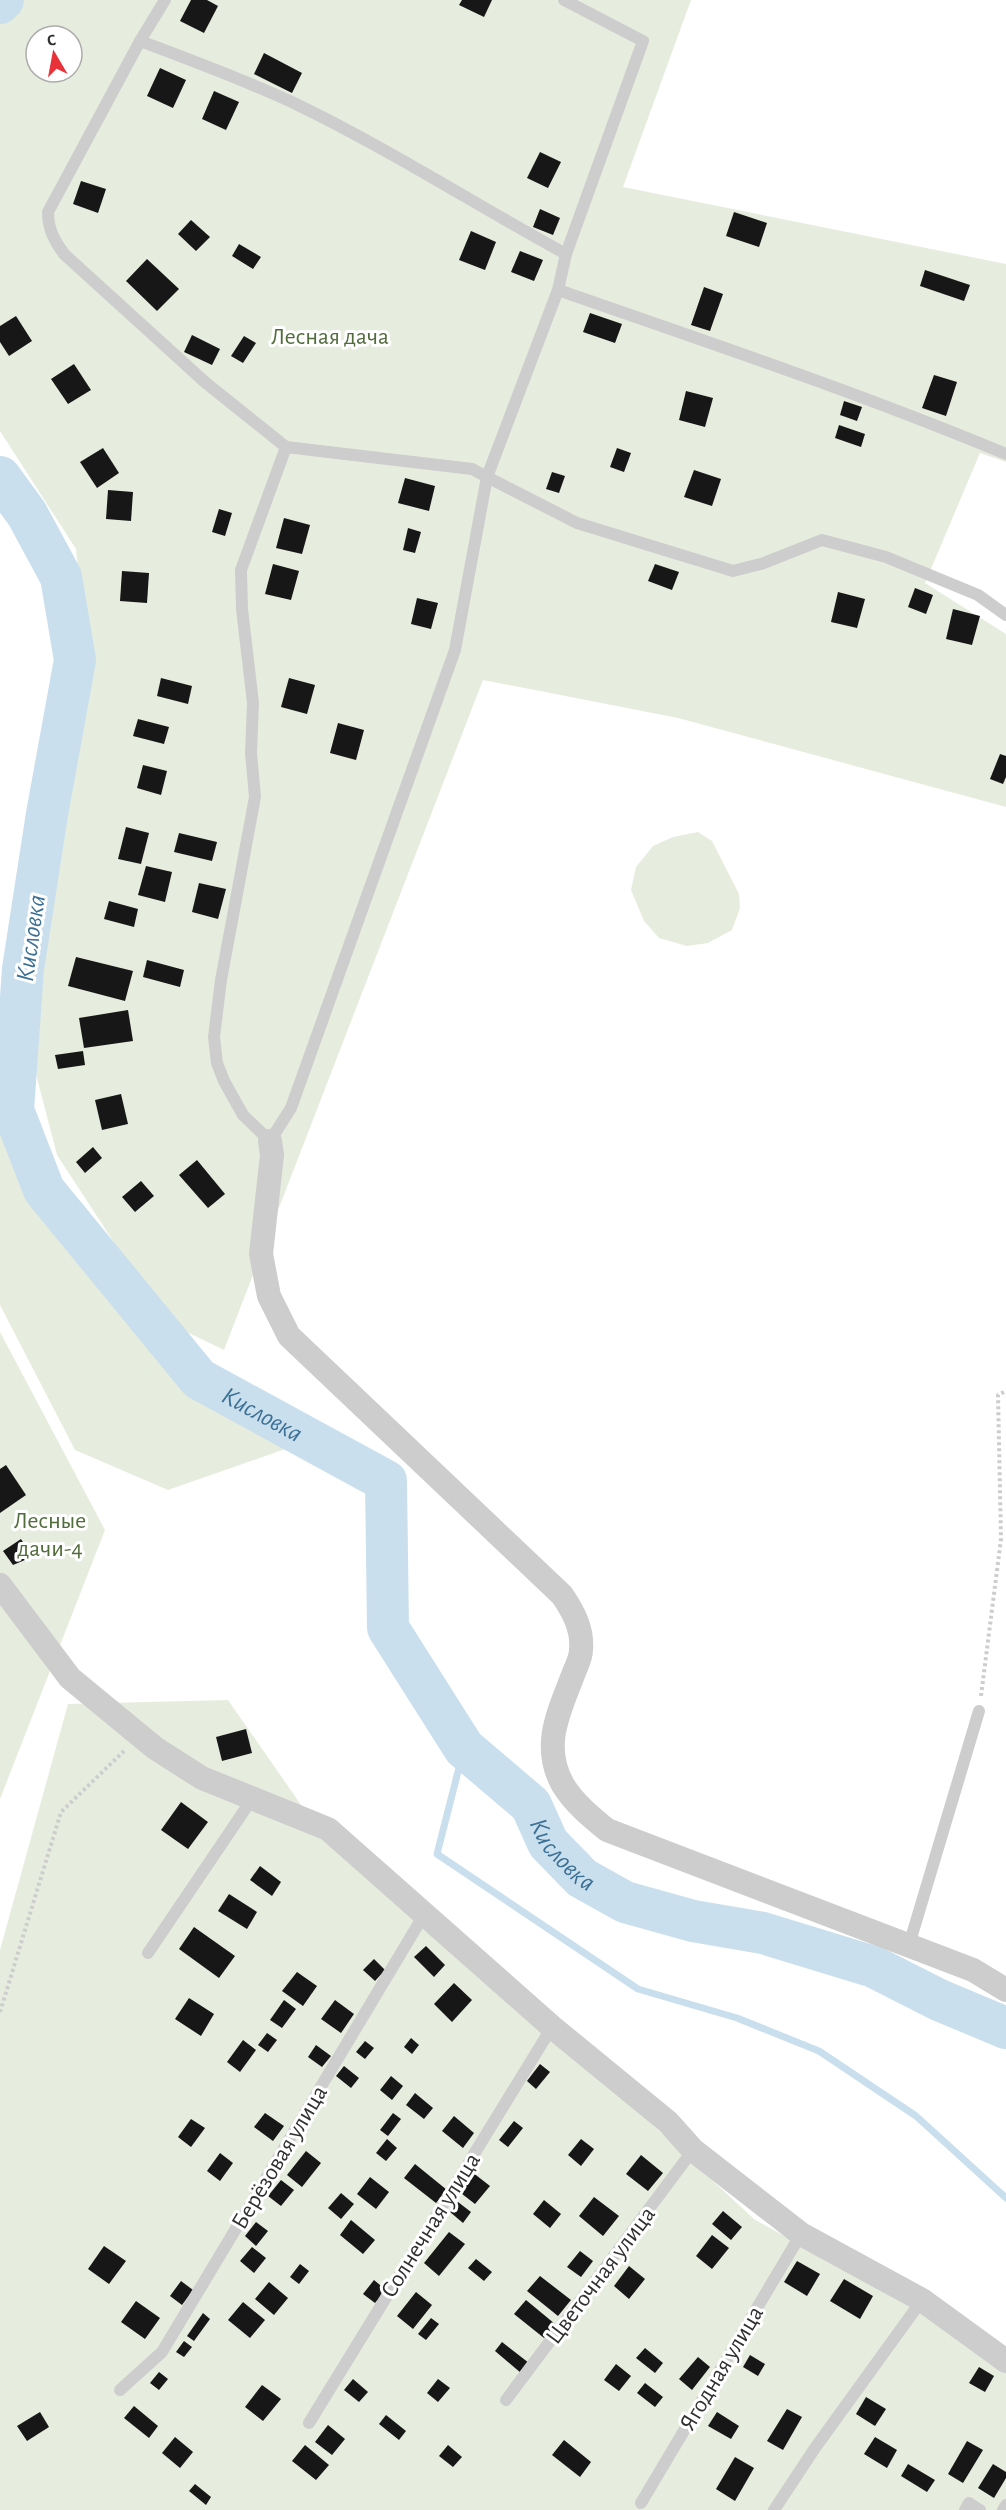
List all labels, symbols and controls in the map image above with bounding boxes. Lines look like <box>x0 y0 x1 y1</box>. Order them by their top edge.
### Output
north arrow <box>24 24 84 84</box>
text: С <box>46 32 57 49</box>
park label: Лесная дача <box>271 325 389 349</box>
water label: Кисловка <box>12 893 50 983</box>
water label: Кисловка <box>218 1382 307 1447</box>
park label: Лесные дачи-4 <box>14 1509 86 1561</box>
water label: Кисловка <box>525 1815 599 1896</box>
street label: Берёзовая улица <box>228 2081 332 2234</box>
street label: Солнечная улица <box>377 2149 485 2302</box>
street label: Цветочная улица <box>541 2202 660 2349</box>
street label: Ягодная улица <box>675 2302 768 2435</box>

